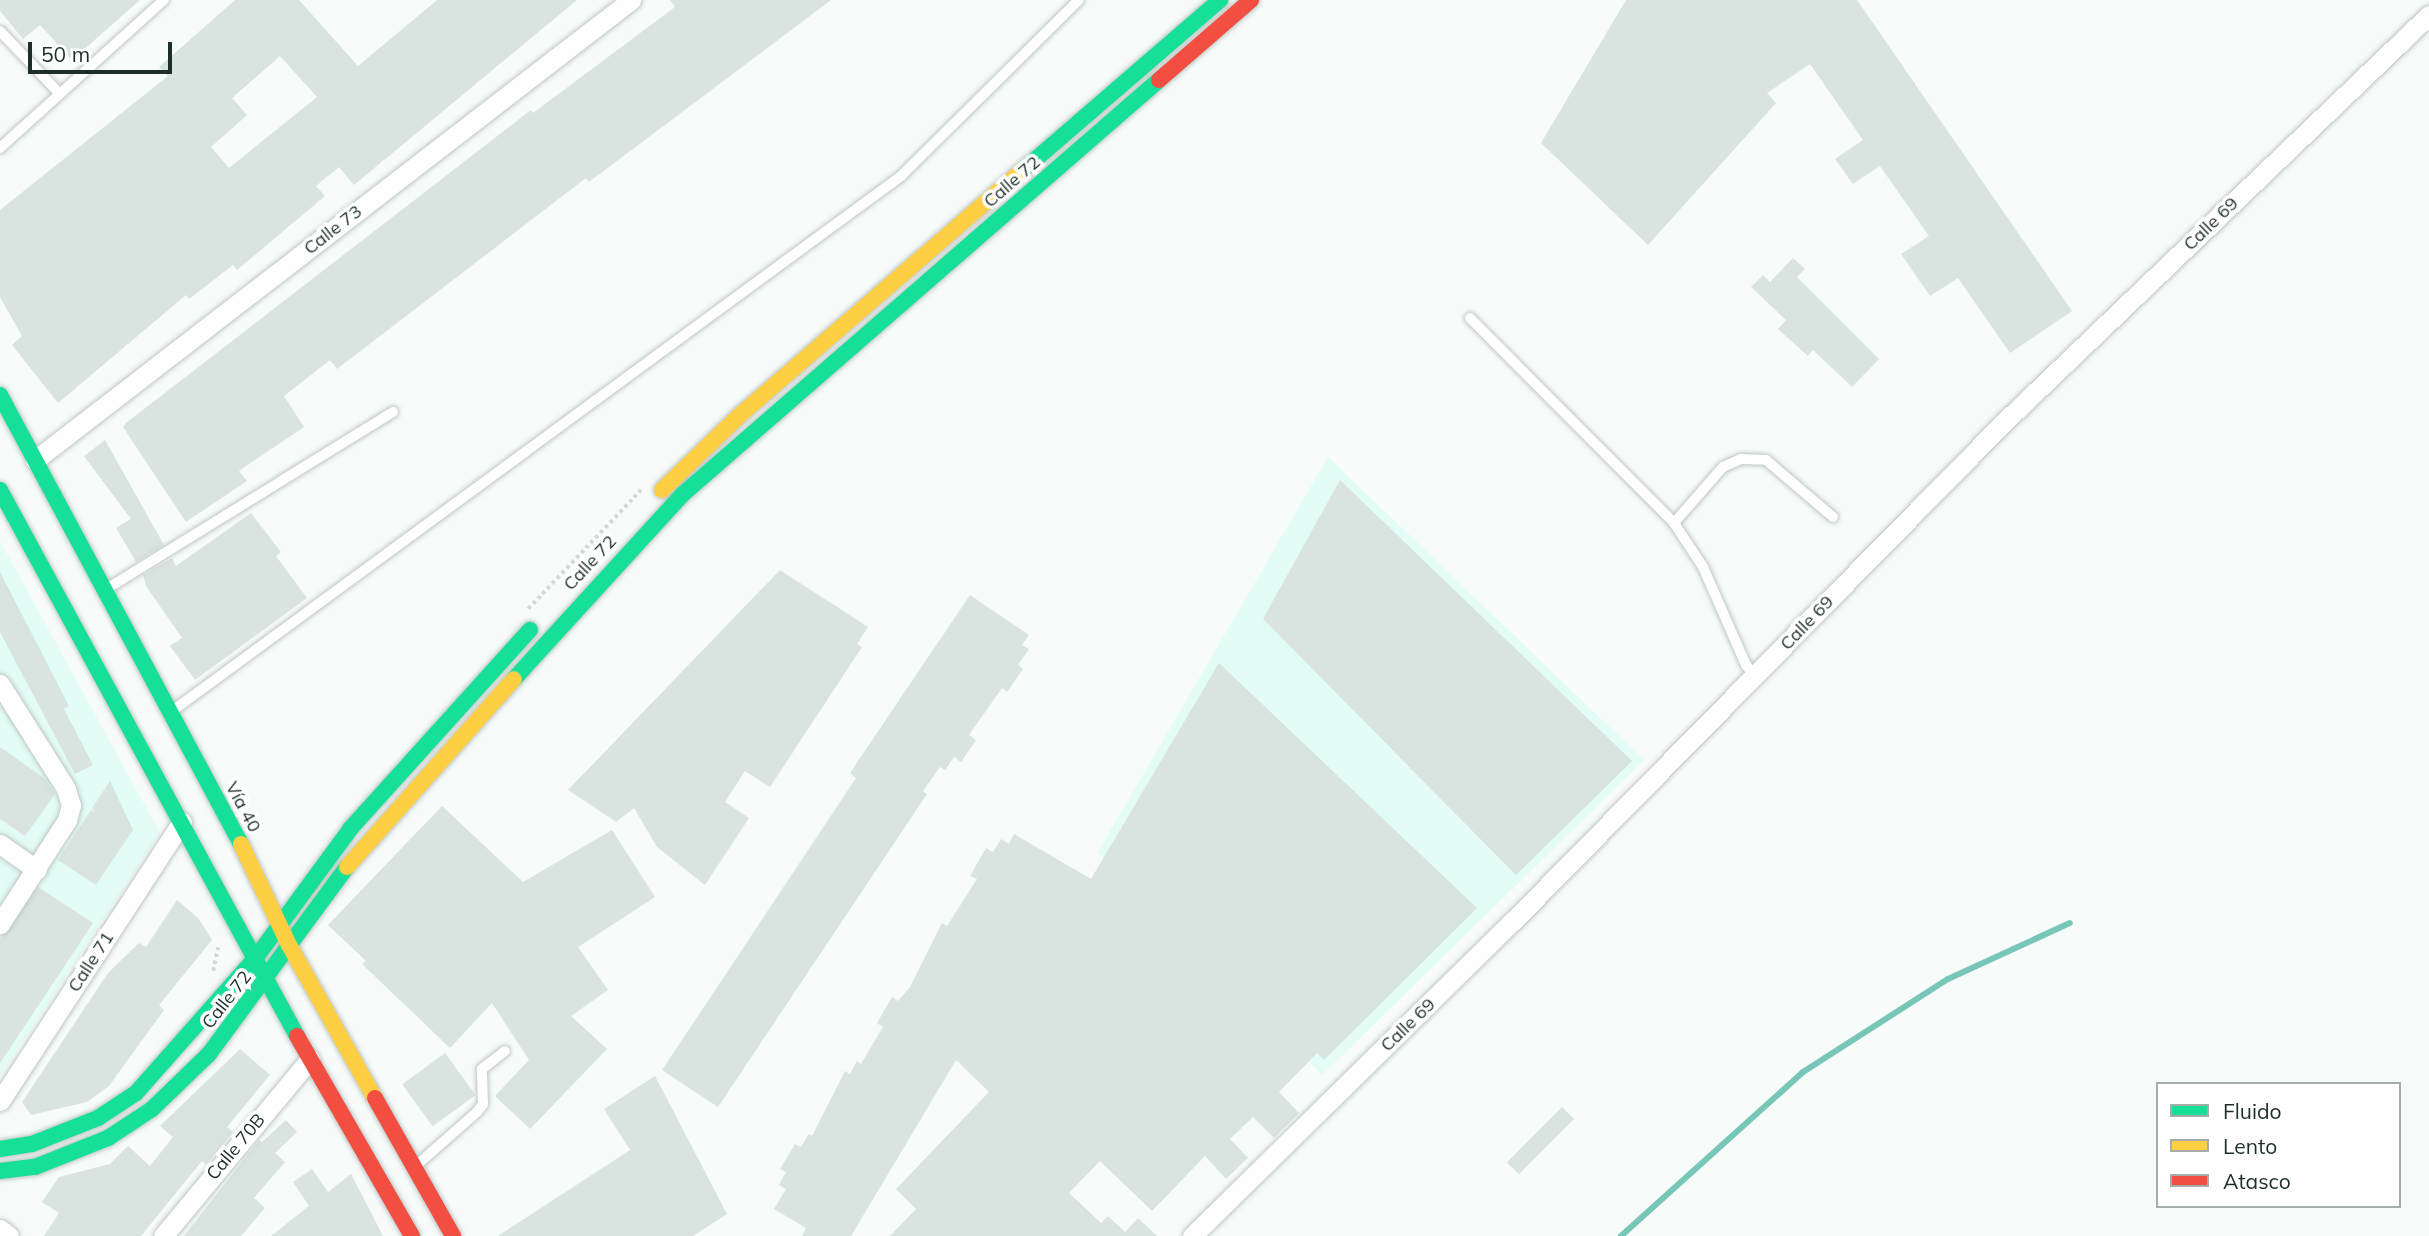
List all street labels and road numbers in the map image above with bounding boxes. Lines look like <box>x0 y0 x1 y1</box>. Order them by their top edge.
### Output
street label: Calle 72 <box>979 152 1045 212</box>
street label: Calle 69 <box>2179 193 2243 255</box>
street label: Calle 73 <box>300 201 366 259</box>
street label: Calle 72 <box>559 531 621 595</box>
street label: Calle 69 <box>1776 591 1838 655</box>
street label: Vía 40 <box>221 778 265 836</box>
street label: Calle 71 <box>64 928 118 996</box>
street label: Calle 72 <box>198 967 256 1033</box>
street label: Calle 69 <box>1376 994 1440 1056</box>
street label: Calle 70B <box>202 1110 270 1184</box>

